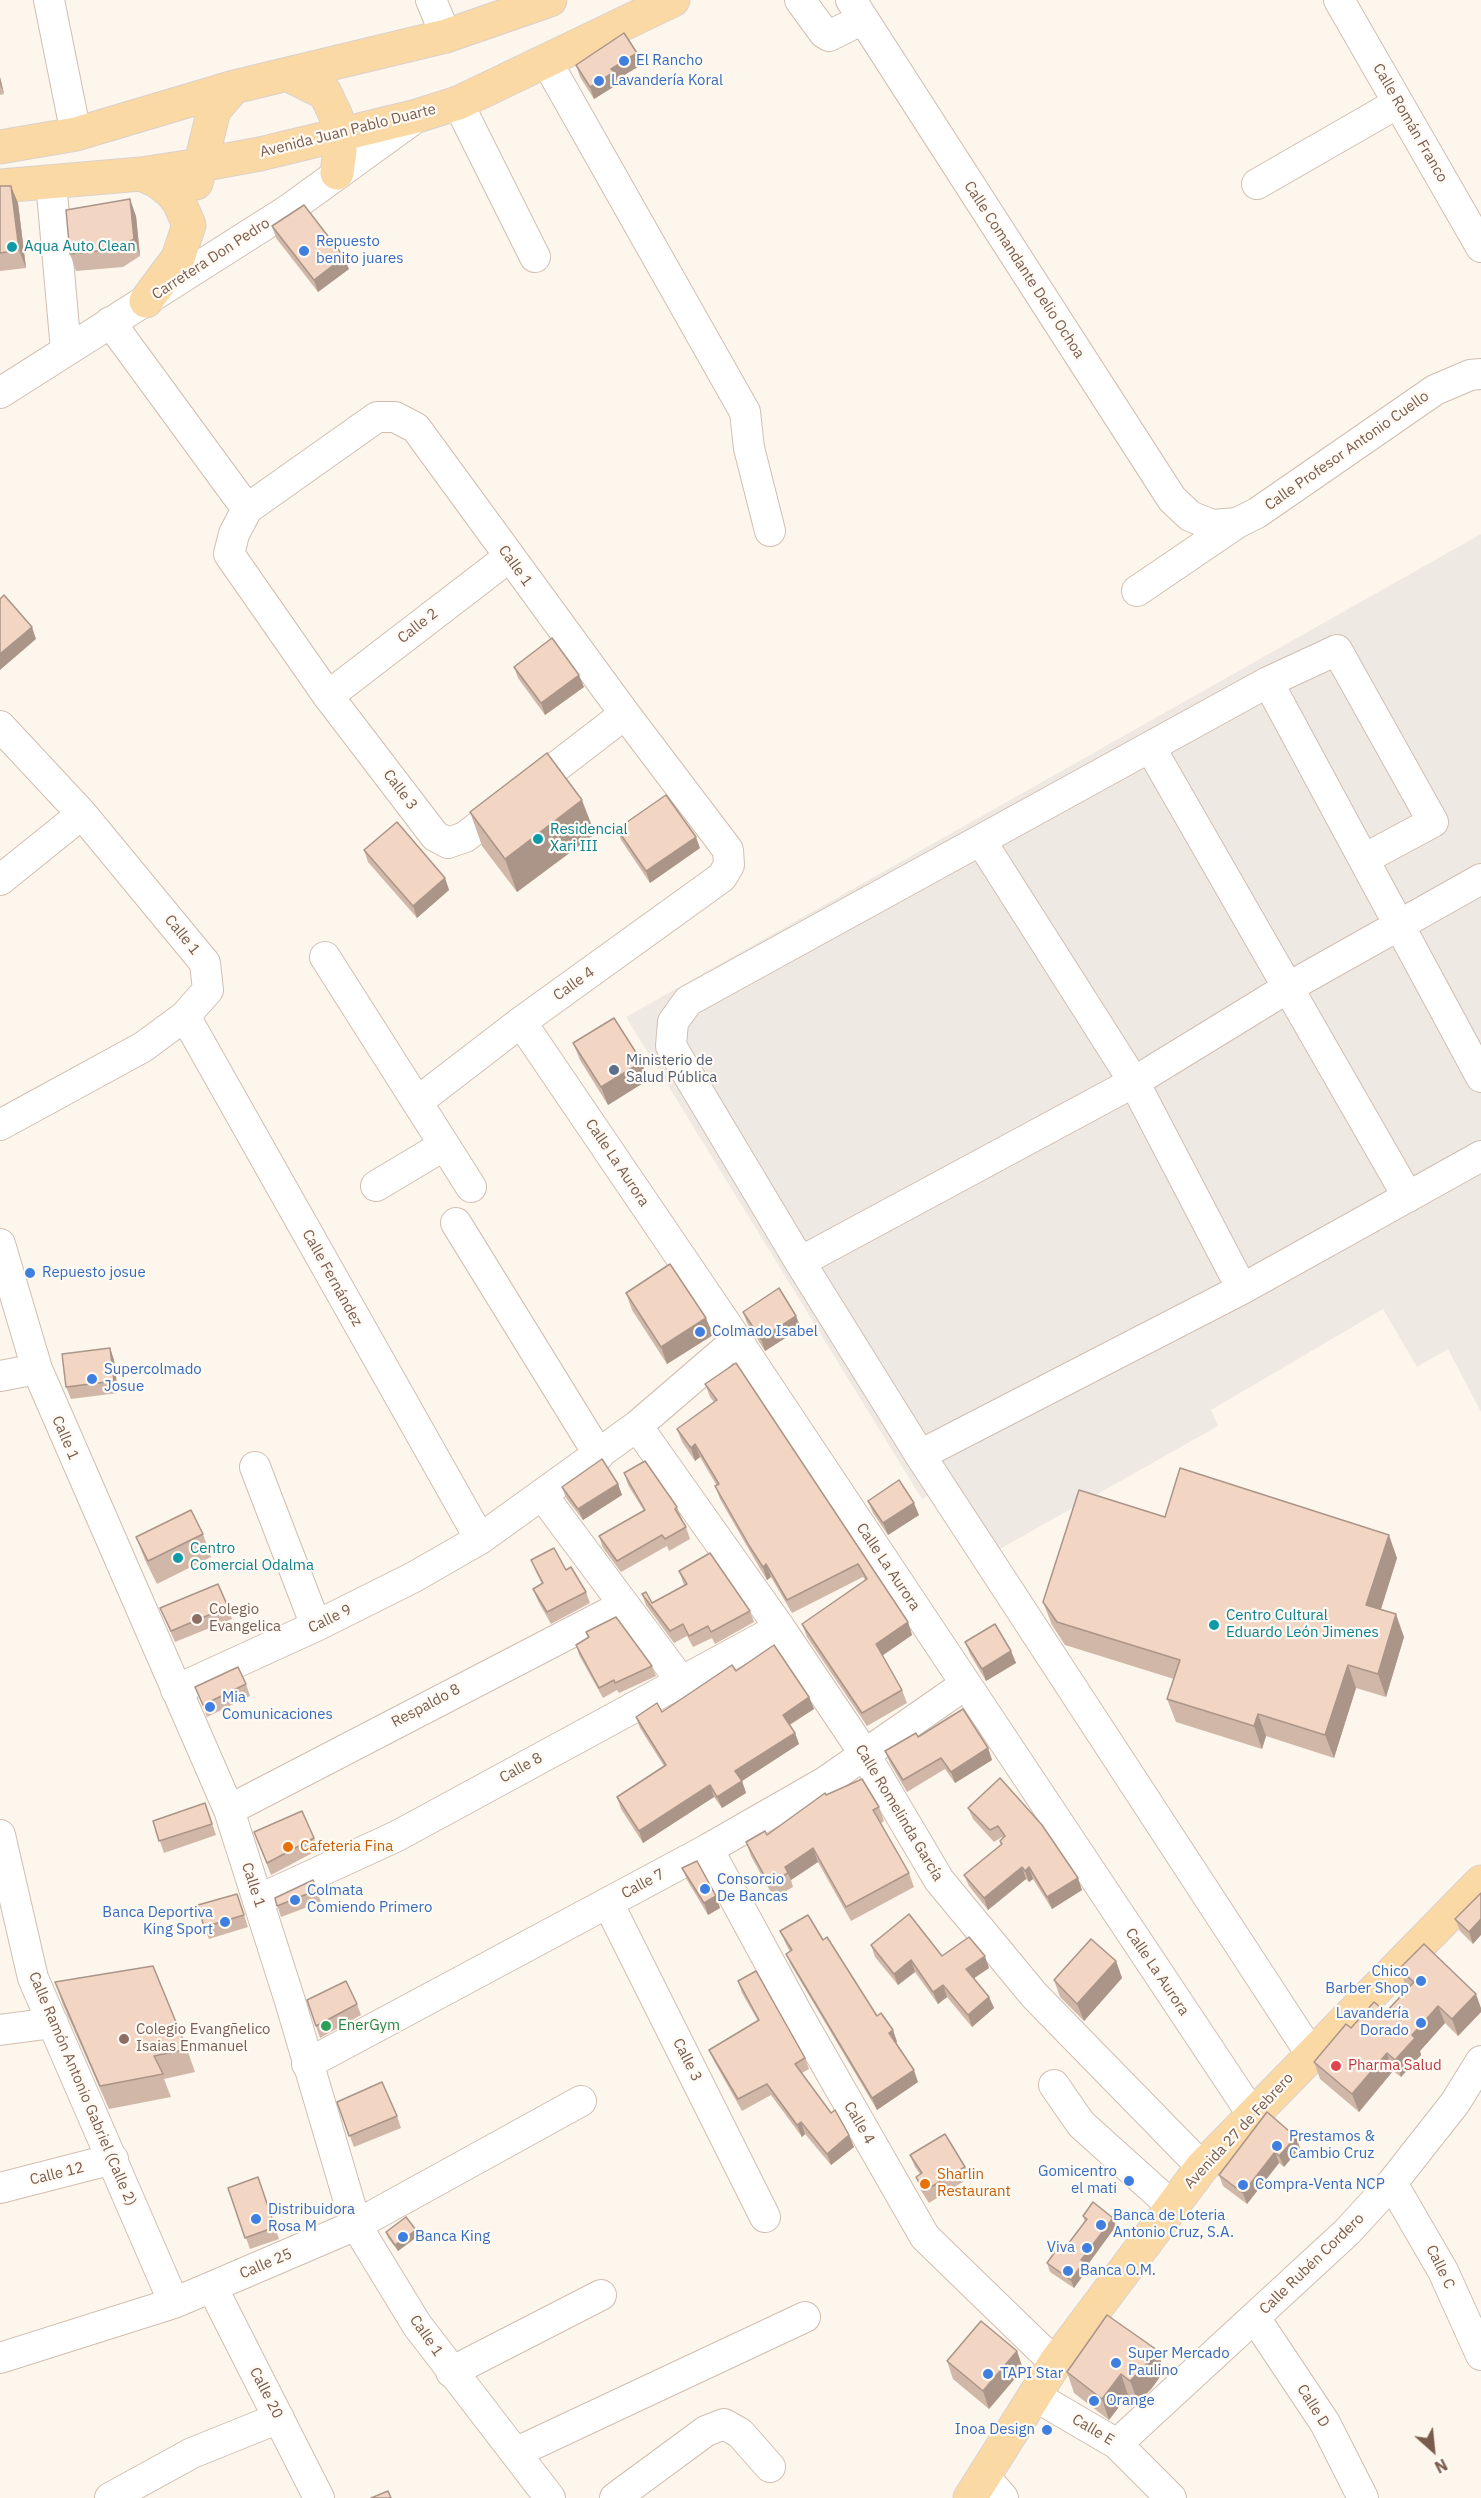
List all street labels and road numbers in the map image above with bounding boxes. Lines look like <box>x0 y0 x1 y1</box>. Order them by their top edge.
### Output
street label: Calle Román Franco <box>1369 60 1451 186</box>
street label: Avenida Juan Pablo Duarte <box>258 100 438 162</box>
street label: Calle Comandante Delio Ochoa <box>960 178 1088 362</box>
street label: Carretera Don Pedro <box>149 214 273 304</box>
street label: Calle Profesor Antonio Cuello <box>1261 387 1433 515</box>
street label: Calle 1 <box>494 542 536 590</box>
street label: Calle 2 <box>394 605 442 647</box>
street label: Calle 3 <box>379 766 421 814</box>
street label: Calle 1 <box>160 911 204 959</box>
street label: Calle 4 <box>550 963 598 1005</box>
street label: Calle La Aurora <box>581 1116 653 1210</box>
street label: Calle Fernández <box>298 1226 366 1330</box>
street label: Calle 1 <box>48 1413 82 1463</box>
street label: Calle La Aurora <box>852 1520 924 1614</box>
street label: Calle 9 <box>305 1601 355 1637</box>
street label: Respaldo 8 <box>389 1680 463 1732</box>
street label: Calle Romelinda García <box>851 1741 947 1885</box>
street label: Calle 8 <box>496 1749 546 1787</box>
street label: Calle 1 <box>237 1860 269 1910</box>
street label: Calle 7 <box>618 1865 668 1903</box>
street label: Calle La Aurora <box>1121 1925 1193 2019</box>
street label: Calle Ramón Antonio Gabriel (Calle 2) <box>24 1969 140 2209</box>
street label: Calle 3 <box>668 2035 706 2085</box>
street label: Avenida 27 de Febrero <box>1181 2069 1297 2193</box>
street label: Calle 4 <box>840 2099 878 2147</box>
street label: Calle 12 <box>28 2159 86 2189</box>
street label: Calle Rubén Cordero <box>1256 2210 1368 2318</box>
street label: Calle C <box>1422 2242 1458 2292</box>
street label: Calle 25 <box>237 2245 295 2283</box>
street label: Calle 1 <box>405 2312 447 2360</box>
street label: Calle 20 <box>245 2364 287 2422</box>
street label: Calle D <box>1293 2381 1333 2431</box>
street label: Calle E <box>1069 2410 1117 2450</box>

